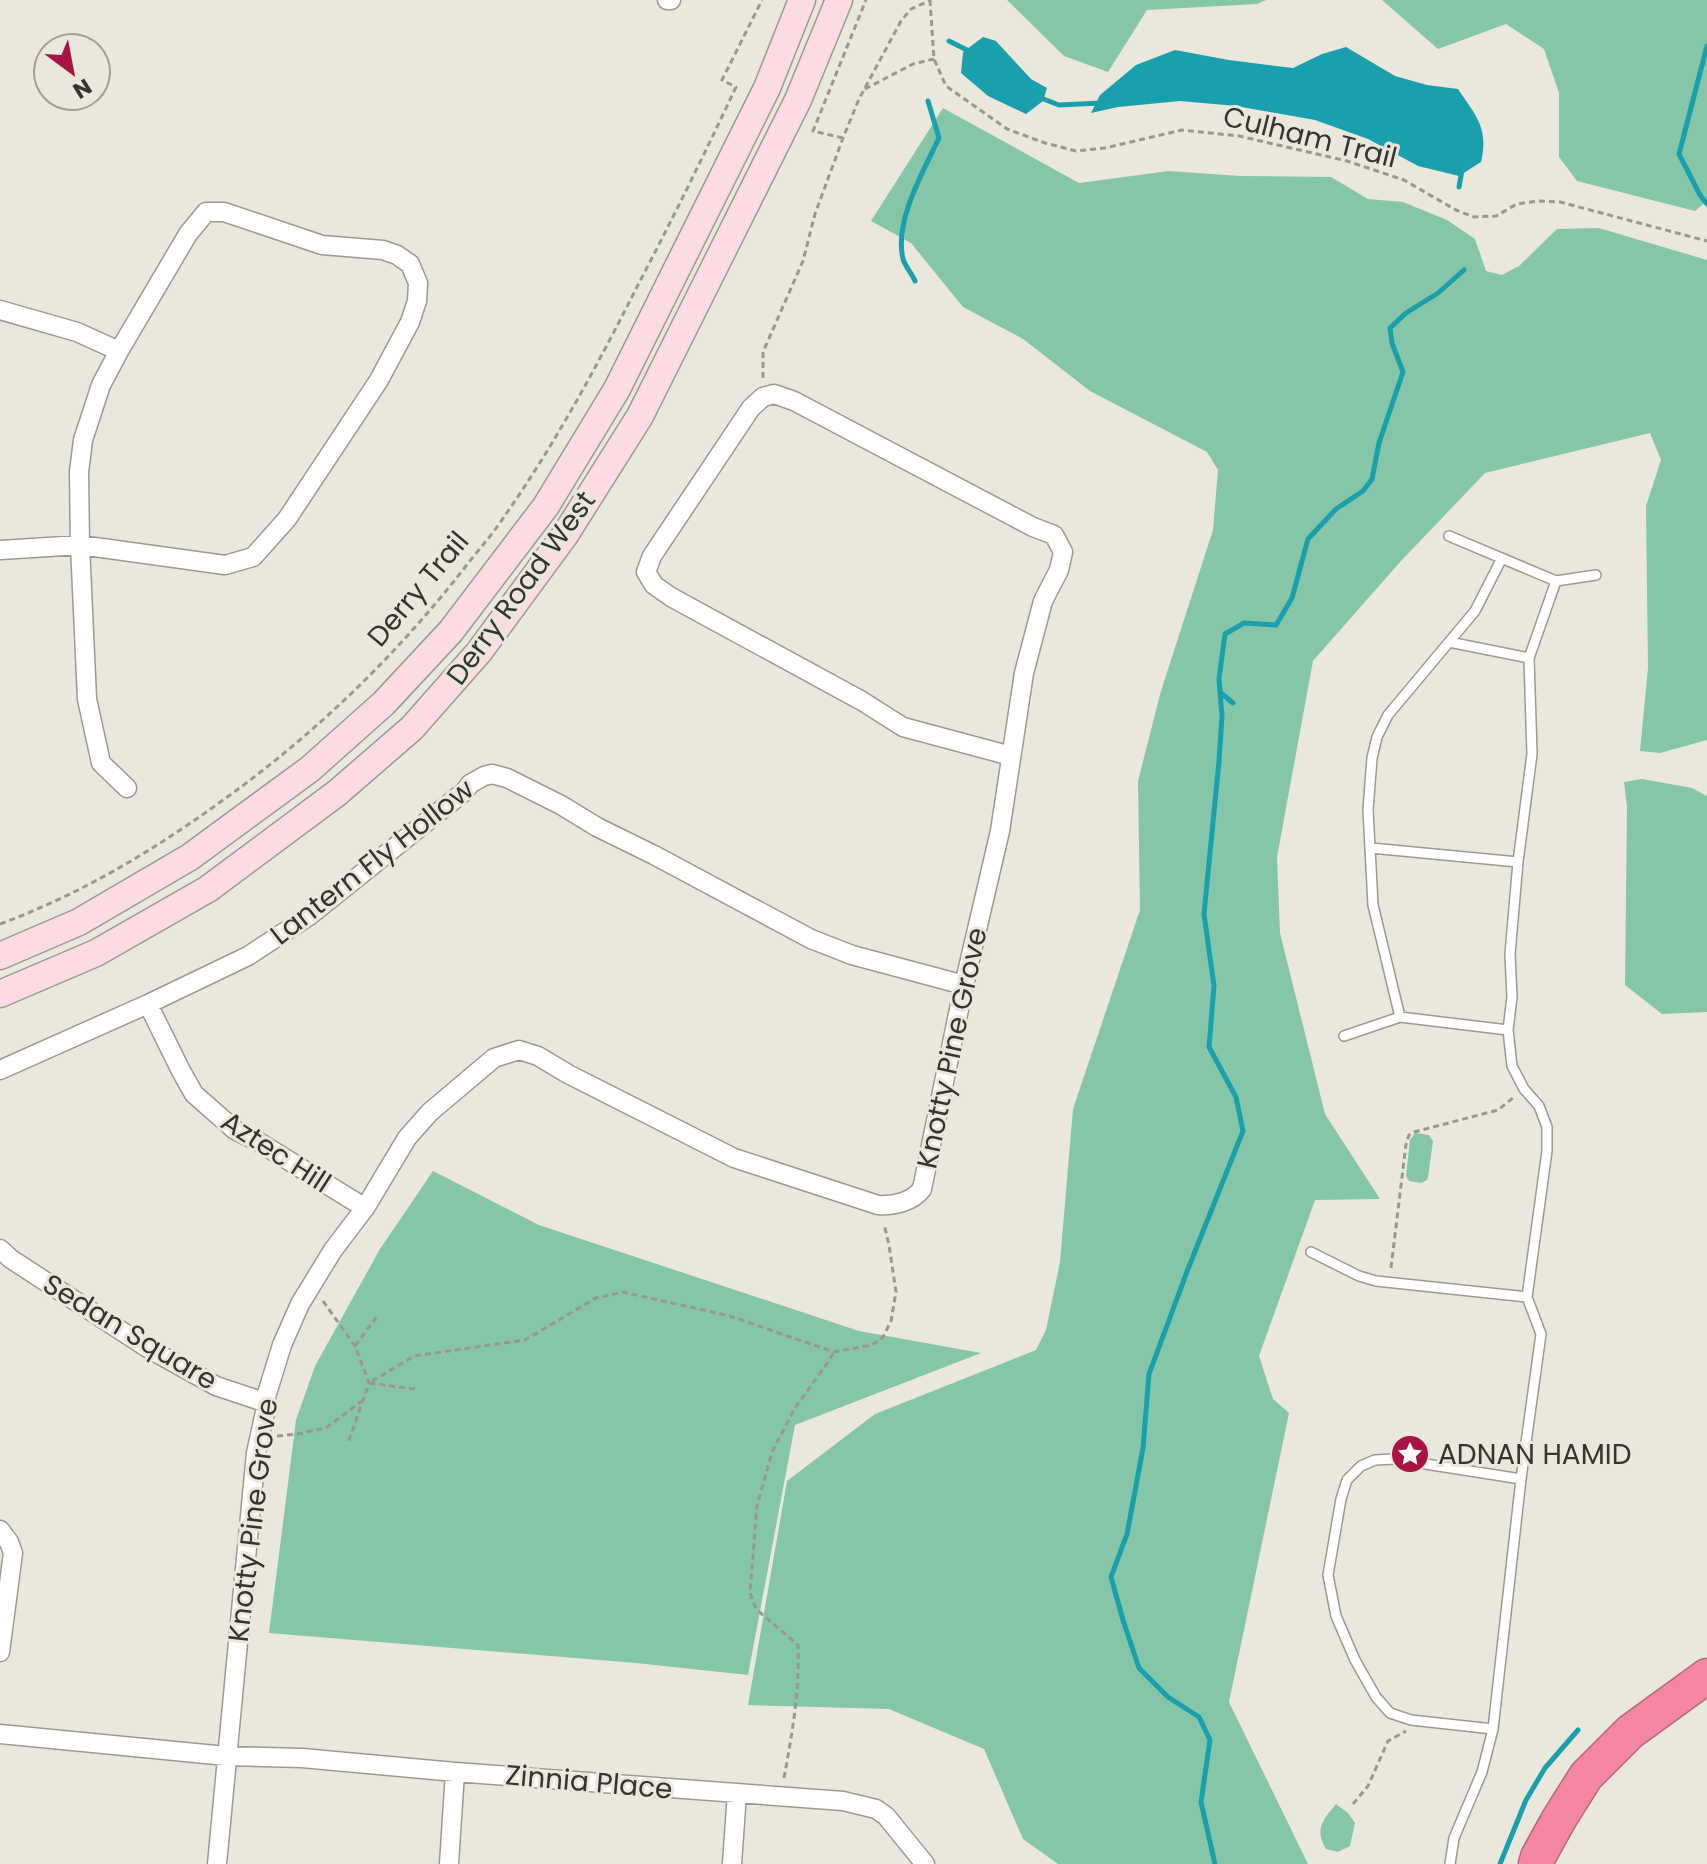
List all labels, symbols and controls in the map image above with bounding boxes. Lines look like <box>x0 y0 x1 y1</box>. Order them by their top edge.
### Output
north arrow <box>32 32 112 112</box>
text: N <box>67 71 98 106</box>
street label: Culham Trail <box>1219 97 1401 177</box>
street label: Derry Road West <box>437 483 605 693</box>
street label: Derry Trail <box>358 523 478 655</box>
street label: Lantern Fly Hollow <box>262 770 482 954</box>
street label: Knotty Pine Grove <box>907 924 997 1172</box>
street label: Aztec Hill <box>214 1102 338 1202</box>
street label: Sedan Square <box>35 1265 225 1399</box>
street label: Knotty Pine Grove <box>219 1396 287 1644</box>
place icon: ADNAN HAMID <box>1389 1433 1431 1475</box>
place label: ADNAN HAMID <box>1438 1435 1631 1474</box>
street label: Zinnia Place <box>504 1755 674 1809</box>

